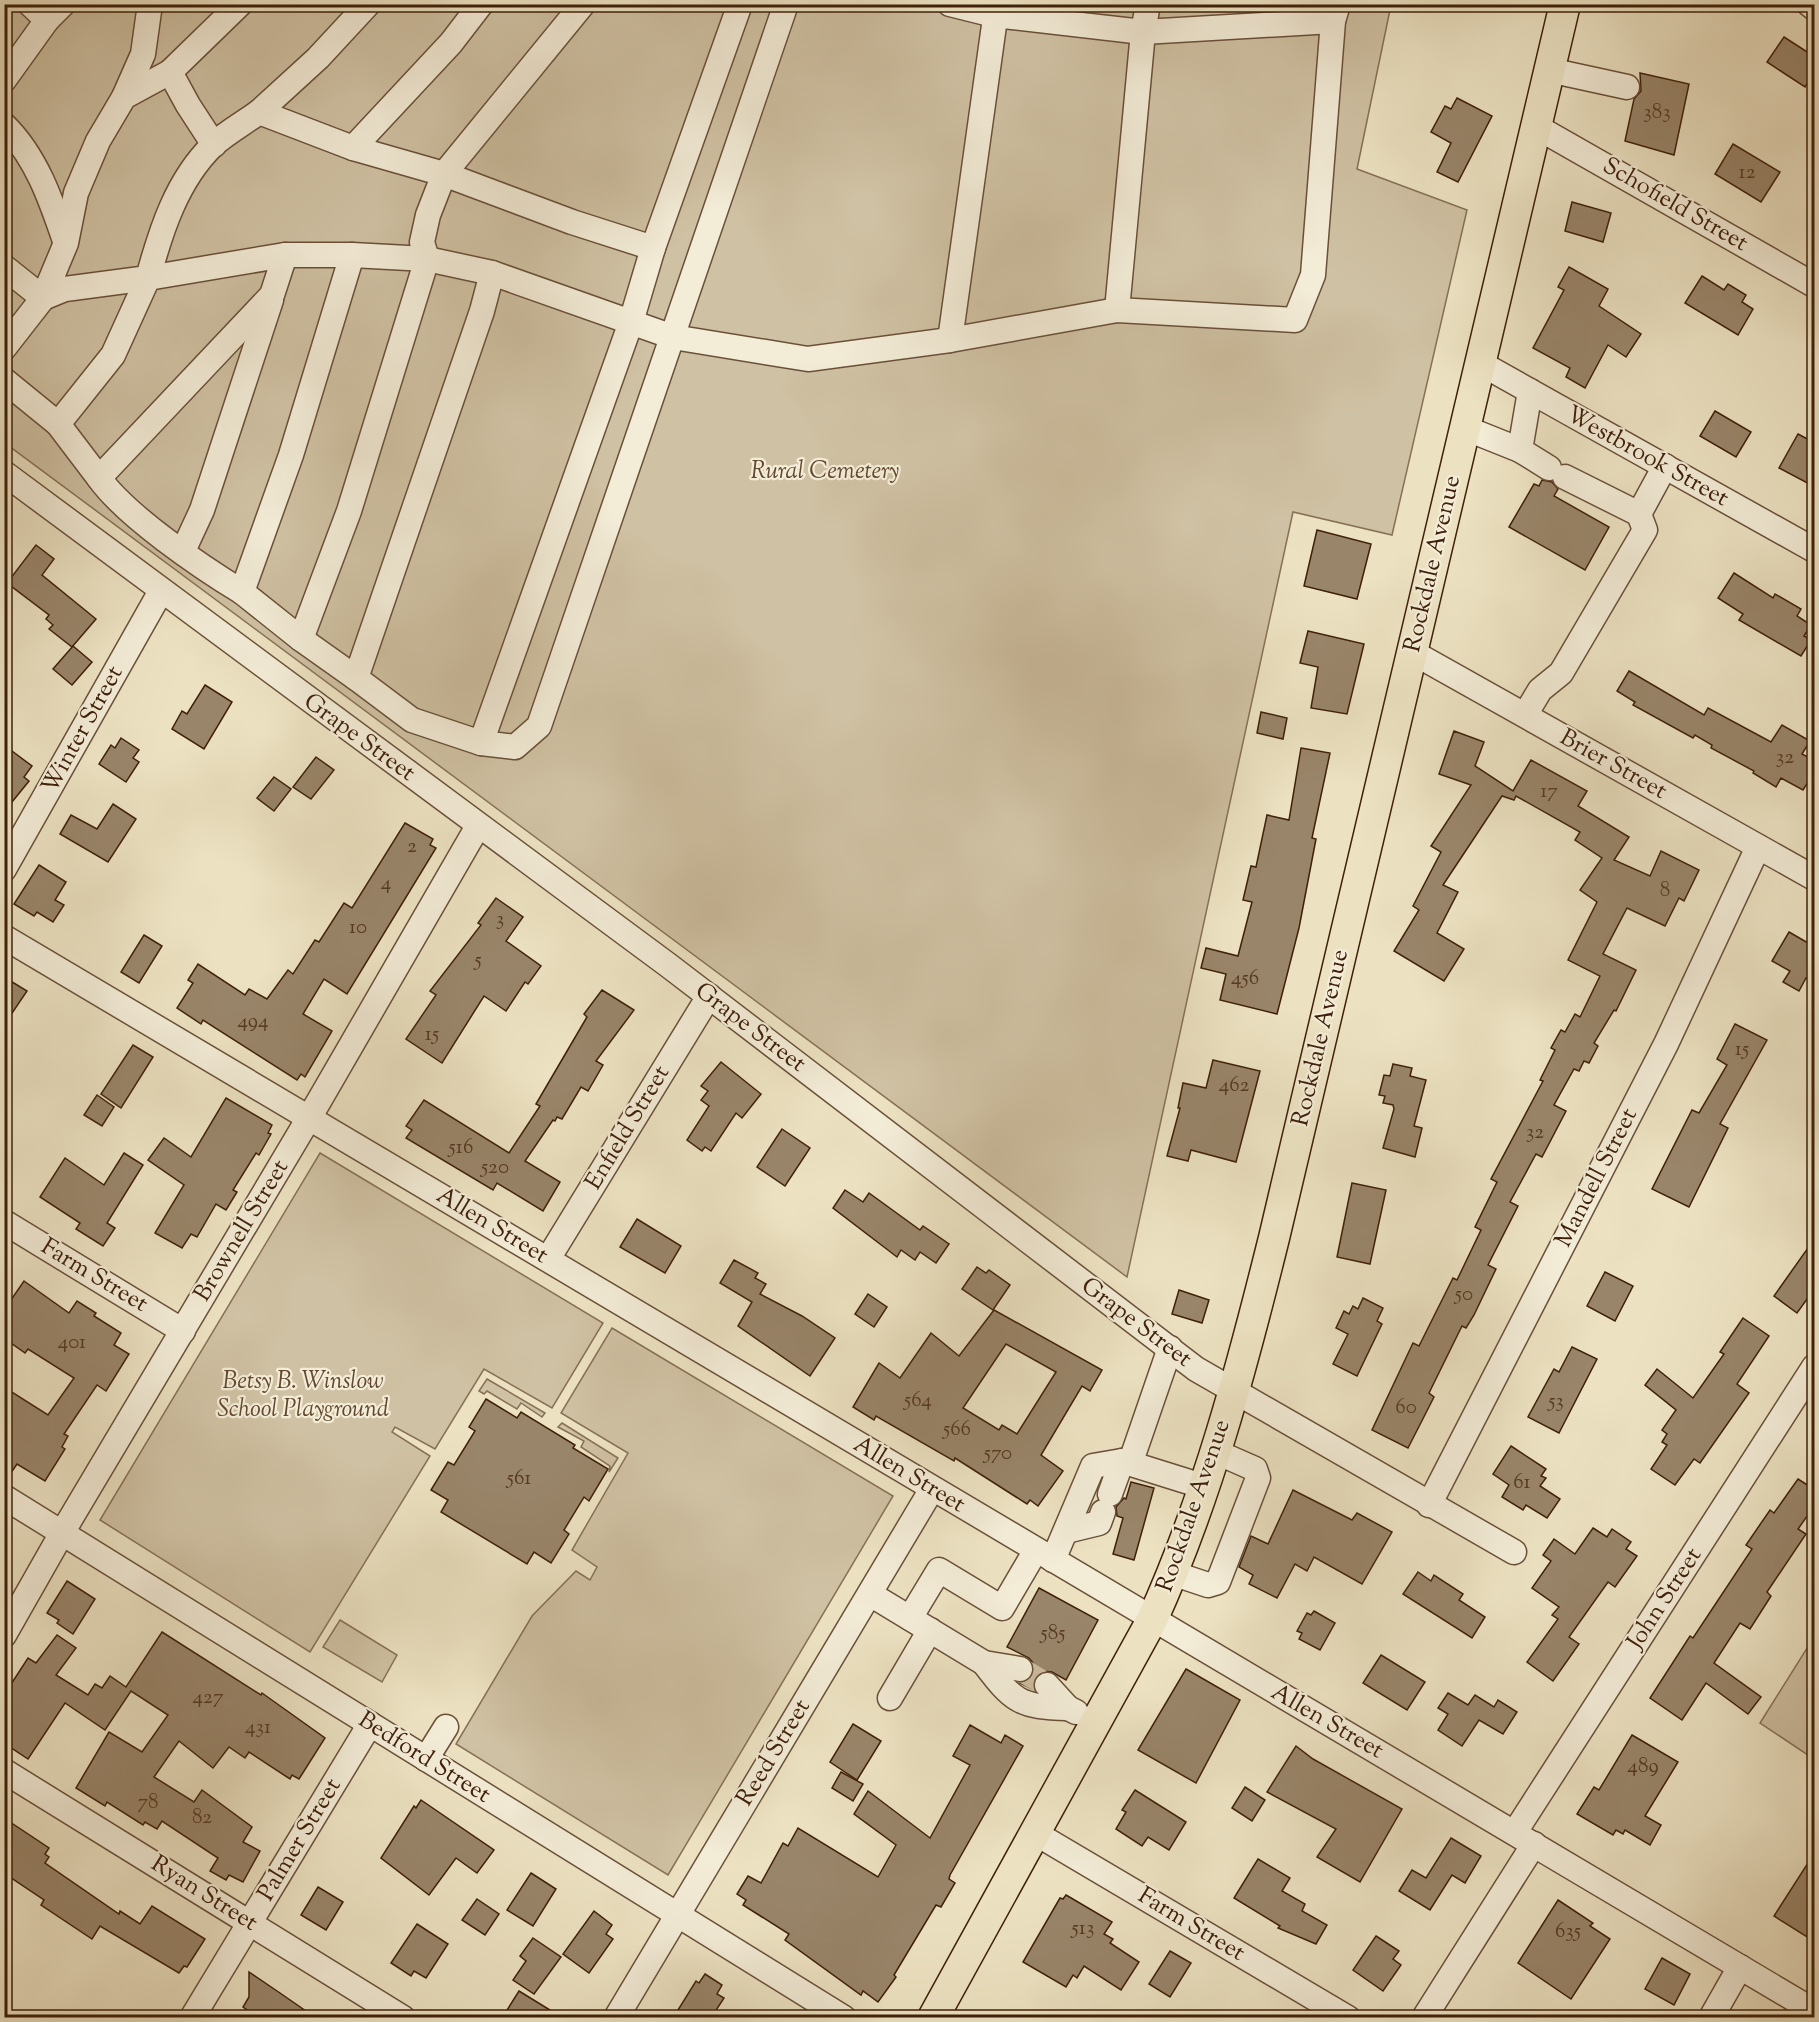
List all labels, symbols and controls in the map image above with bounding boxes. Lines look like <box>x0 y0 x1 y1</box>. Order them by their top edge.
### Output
house number: 383 <box>1643 98 1671 128</box>
street label: Schofield Street <box>1596 149 1754 261</box>
house number: 12 <box>1739 158 1756 188</box>
street label: Westbrook Street <box>1559 398 1735 516</box>
park label: Rural Cemetery <box>751 455 900 489</box>
street label: Rockdale Avenue <box>1396 472 1470 656</box>
street label: Winter Street <box>34 660 132 800</box>
street label: Grape Street <box>296 686 422 790</box>
street label: Brier Street <box>1553 722 1673 808</box>
house number: 32 <box>1776 743 1794 773</box>
house number: 17 <box>1540 777 1558 807</box>
house number: 2 <box>407 832 417 862</box>
house number: 4 <box>381 869 391 899</box>
house number: 8 <box>1660 876 1670 906</box>
house number: 3 <box>496 905 504 935</box>
house number: 10 <box>349 913 367 943</box>
house number: 5 <box>473 946 482 976</box>
street label: Rockdale Avenue <box>1284 946 1358 1130</box>
house number: 456 <box>1231 964 1259 994</box>
street label: Grape Street <box>687 975 813 1081</box>
house number: 494 <box>237 1007 269 1037</box>
house number: 15 <box>425 1020 439 1050</box>
house number: 15 <box>1735 1035 1749 1065</box>
street label: Enfield Street <box>577 1059 679 1197</box>
house number: 462 <box>1219 1071 1249 1101</box>
street label: Mandell Street <box>1547 1103 1647 1253</box>
house number: 32 <box>1526 1118 1544 1148</box>
house number: 516 <box>448 1133 473 1163</box>
house number: 520 <box>480 1153 509 1183</box>
street label: Brownell Street <box>186 1154 298 1308</box>
street label: Allen Street <box>430 1179 554 1273</box>
street label: Farm Street <box>34 1231 154 1321</box>
street label: Grape Street <box>1073 1270 1199 1376</box>
house number: 50 <box>1454 1280 1473 1310</box>
house number: 401 <box>58 1328 86 1358</box>
park label: Betsy B. Winslow School Playground <box>217 1365 389 1427</box>
house number: 564 <box>903 1386 932 1416</box>
house number: 53 <box>1547 1387 1564 1417</box>
house number: 60 <box>1395 1393 1417 1423</box>
house number: 566 <box>942 1415 971 1445</box>
street label: Rockdale Avenue <box>1149 1415 1239 1597</box>
street label: Allen Street <box>847 1428 971 1522</box>
house number: 570 <box>983 1439 1012 1469</box>
house number: 561 <box>506 1464 531 1494</box>
house number: 61 <box>1513 1468 1531 1498</box>
street label: John Street <box>1618 1541 1711 1658</box>
house number: 585 <box>1040 1619 1065 1649</box>
street label: Allen Street <box>1264 1676 1390 1768</box>
house number: 427 <box>193 1683 224 1713</box>
street label: Reed Street <box>729 1693 819 1813</box>
street label: Bedford Street <box>351 1704 497 1812</box>
house number: 431 <box>245 1713 271 1743</box>
house number: 489 <box>1627 1752 1659 1782</box>
street label: Palmer Street <box>250 1772 350 1908</box>
house number: 78 <box>137 1788 159 1818</box>
house number: 82 <box>192 1803 212 1833</box>
street label: Ryan Street <box>144 1848 264 1940</box>
street label: Farm Street <box>1131 1880 1251 1970</box>
house number: 513 <box>1071 1914 1094 1944</box>
house number: 635 <box>1555 1917 1581 1947</box>

